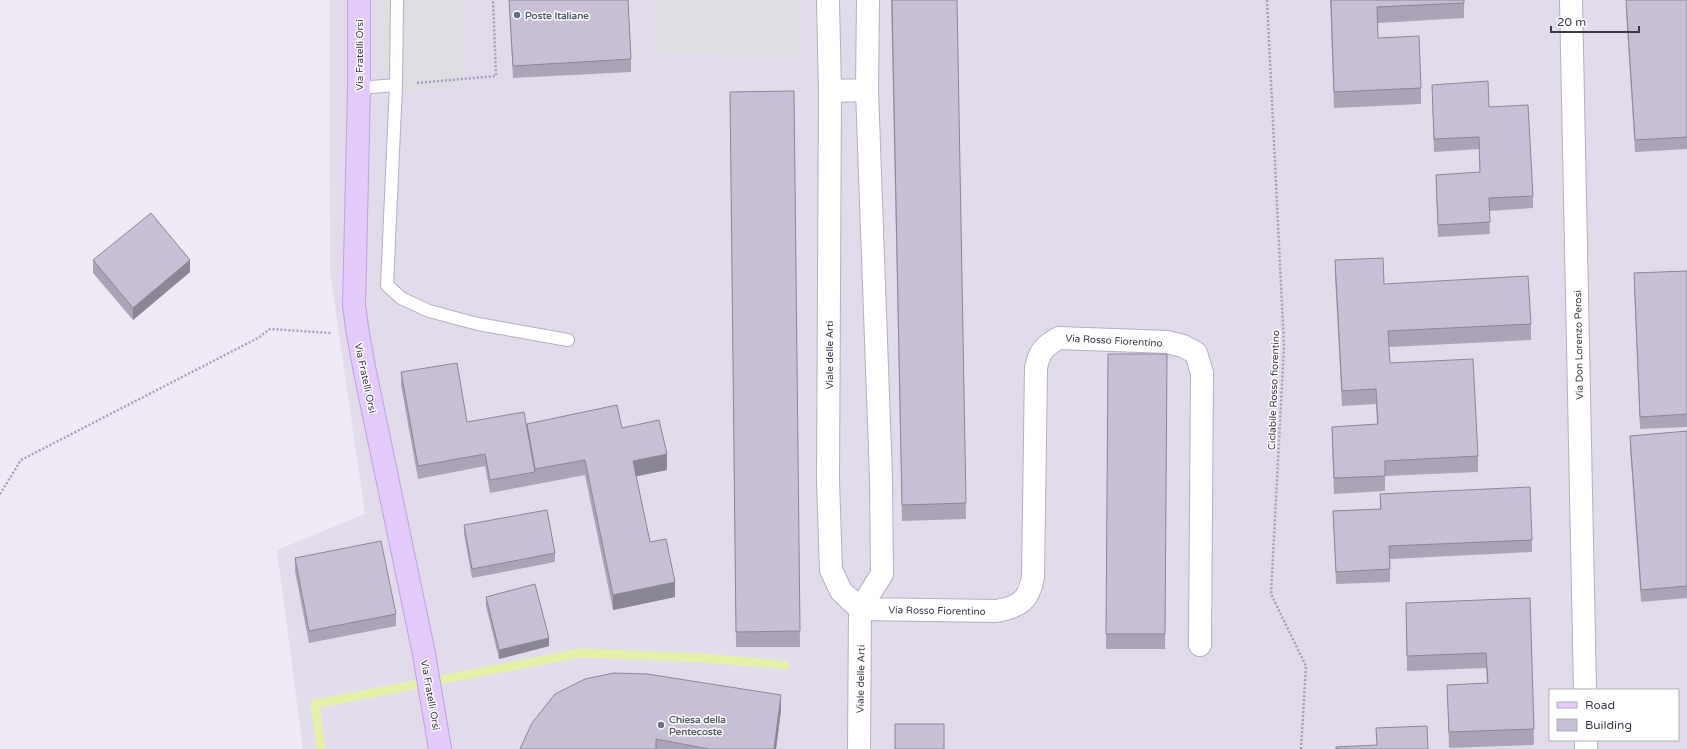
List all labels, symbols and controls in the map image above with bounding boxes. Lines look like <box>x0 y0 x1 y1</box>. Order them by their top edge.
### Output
scale bar <box>1551 8 1639 34</box>
marker: Poste Italiane <box>512 10 522 20</box>
place label: Poste Italiane <box>525 10 589 22</box>
text: 20 m <box>1557 15 1586 29</box>
street label: Via Fratelli Orsi <box>354 19 366 91</box>
street label: Via Don Lorenzo Perosi <box>1572 290 1586 400</box>
street label: Viale delle Arti <box>824 321 836 389</box>
street label: Ciclabile Rosso fiorentino <box>1266 330 1282 450</box>
street label: Via Rosso Fiorentino <box>1065 332 1163 350</box>
street label: Via Fratelli Orsi <box>352 342 378 414</box>
street label: Via Rosso Fiorentino <box>888 604 986 618</box>
street label: Viale delle Arti <box>854 645 868 713</box>
street label: Via Fratelli Orsi <box>418 659 442 731</box>
legend <box>1549 689 1679 741</box>
text: Road <box>1585 698 1615 712</box>
place label: Chiesa della Pentecoste <box>669 714 726 738</box>
text: Building <box>1585 718 1632 732</box>
marker: Chiesa della Pentecoste <box>656 720 666 730</box>

